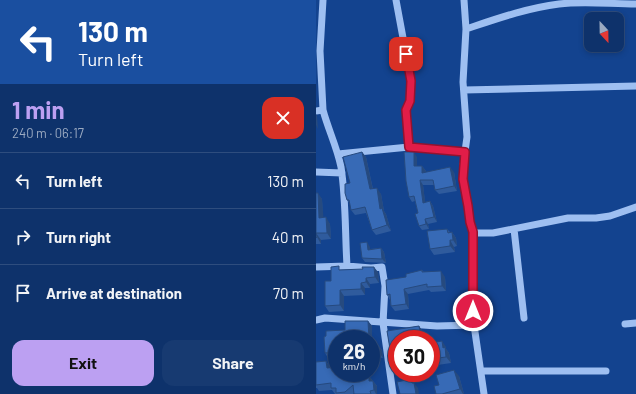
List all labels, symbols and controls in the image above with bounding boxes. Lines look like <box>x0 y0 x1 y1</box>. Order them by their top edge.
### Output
north arrow <box>584 12 624 52</box>
map controls <box>584 12 624 52</box>
text: 130 m <box>78 14 148 48</box>
icon: left <box>12 16 64 68</box>
pin <box>389 37 423 71</box>
icon: arrive <box>395 43 417 65</box>
text: Turn left <box>78 48 144 70</box>
text: 1 min <box>12 95 65 124</box>
button: close <box>262 97 304 139</box>
text: 240 m · 06:17 <box>12 125 84 141</box>
icon: left <box>12 170 34 192</box>
text: Turn left <box>46 172 102 190</box>
text: 130 m <box>267 172 304 190</box>
icon: right <box>12 226 34 248</box>
text: Turn right <box>46 228 111 246</box>
text: 40 m <box>272 228 304 246</box>
icon: arrive <box>12 282 34 304</box>
text: Arrive at destination <box>46 284 182 302</box>
text: 70 m <box>273 284 304 302</box>
position arrow <box>452 290 494 332</box>
speed limit sign: 30 <box>388 330 440 382</box>
text: 26 <box>343 339 365 363</box>
button: Exit <box>12 340 154 386</box>
button: Share <box>162 340 304 386</box>
text: km/h <box>343 360 365 372</box>

